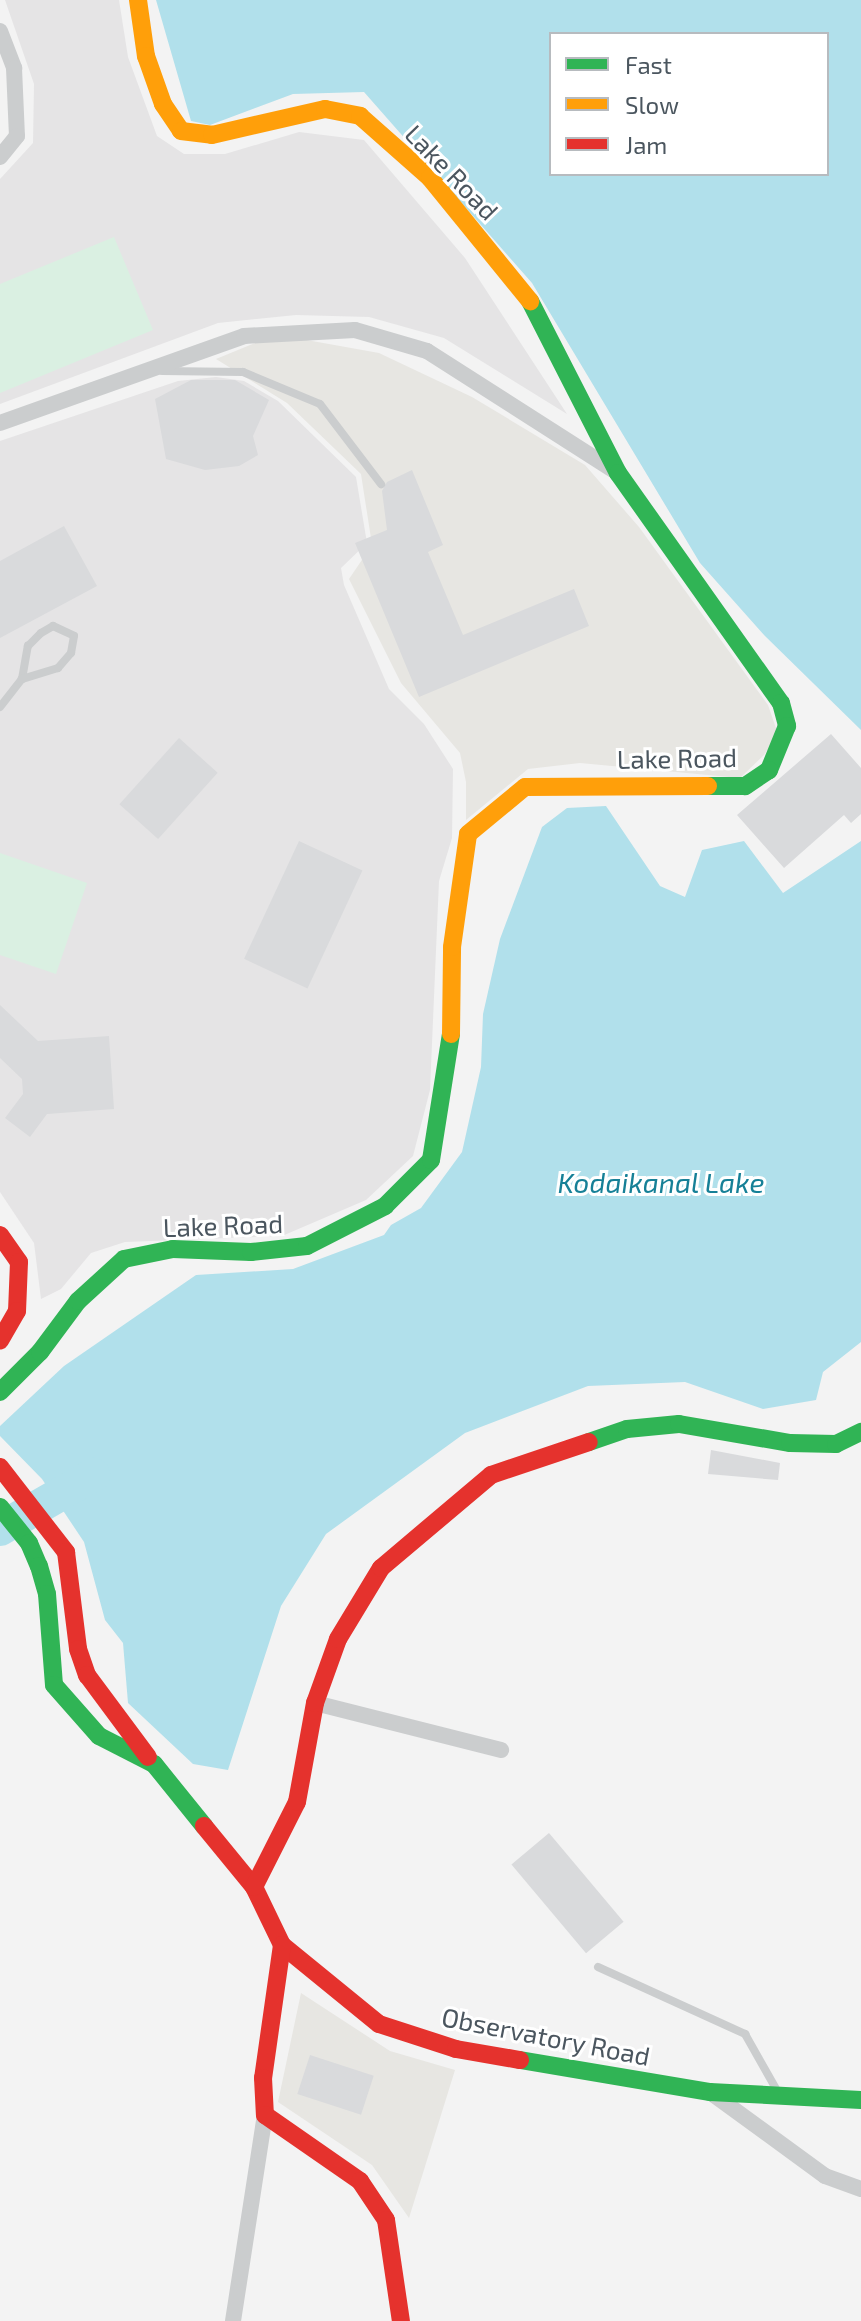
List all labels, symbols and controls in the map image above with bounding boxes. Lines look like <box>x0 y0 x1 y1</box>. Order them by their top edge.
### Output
legend <box>549 32 829 176</box>
text: Fast <box>625 50 672 79</box>
text: Slow <box>625 90 679 119</box>
street label: Lake Road <box>399 118 505 226</box>
text: Jam <box>625 130 667 159</box>
street label: Lake Road <box>617 741 737 775</box>
water label: Kodaikanal Lake <box>557 1165 765 1199</box>
street label: Lake Road <box>162 1207 284 1243</box>
street label: Observatory Road <box>439 2000 653 2072</box>

